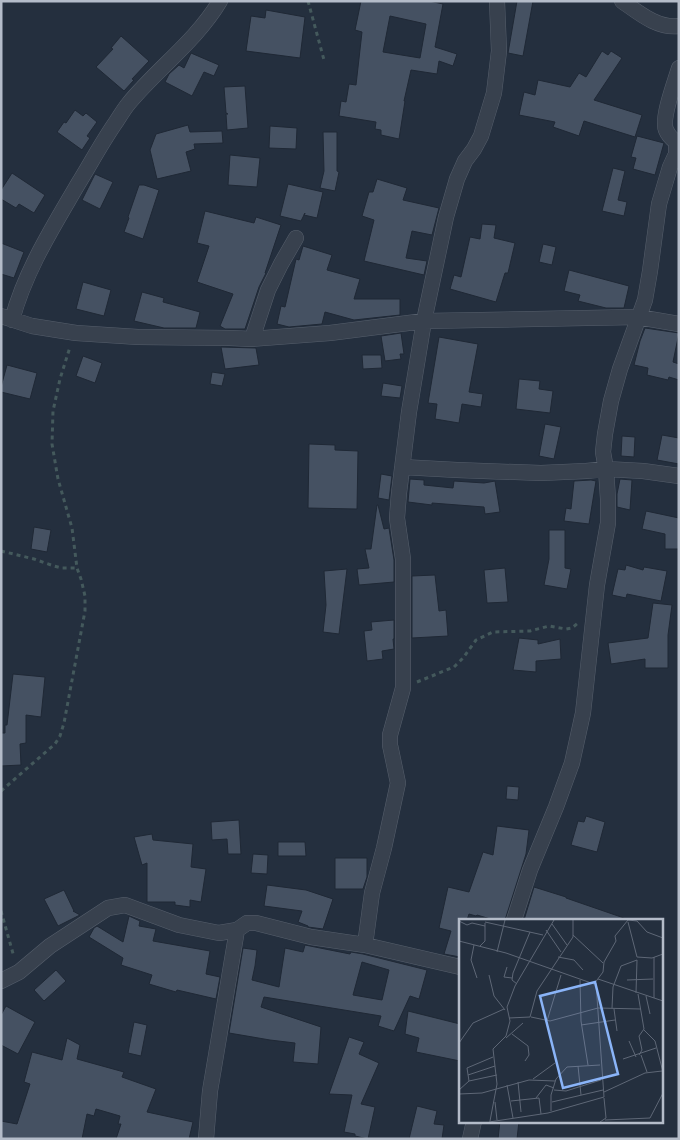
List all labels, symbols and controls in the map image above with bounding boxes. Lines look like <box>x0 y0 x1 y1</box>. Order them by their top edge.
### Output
inset map <box>459 919 662 1122</box>

